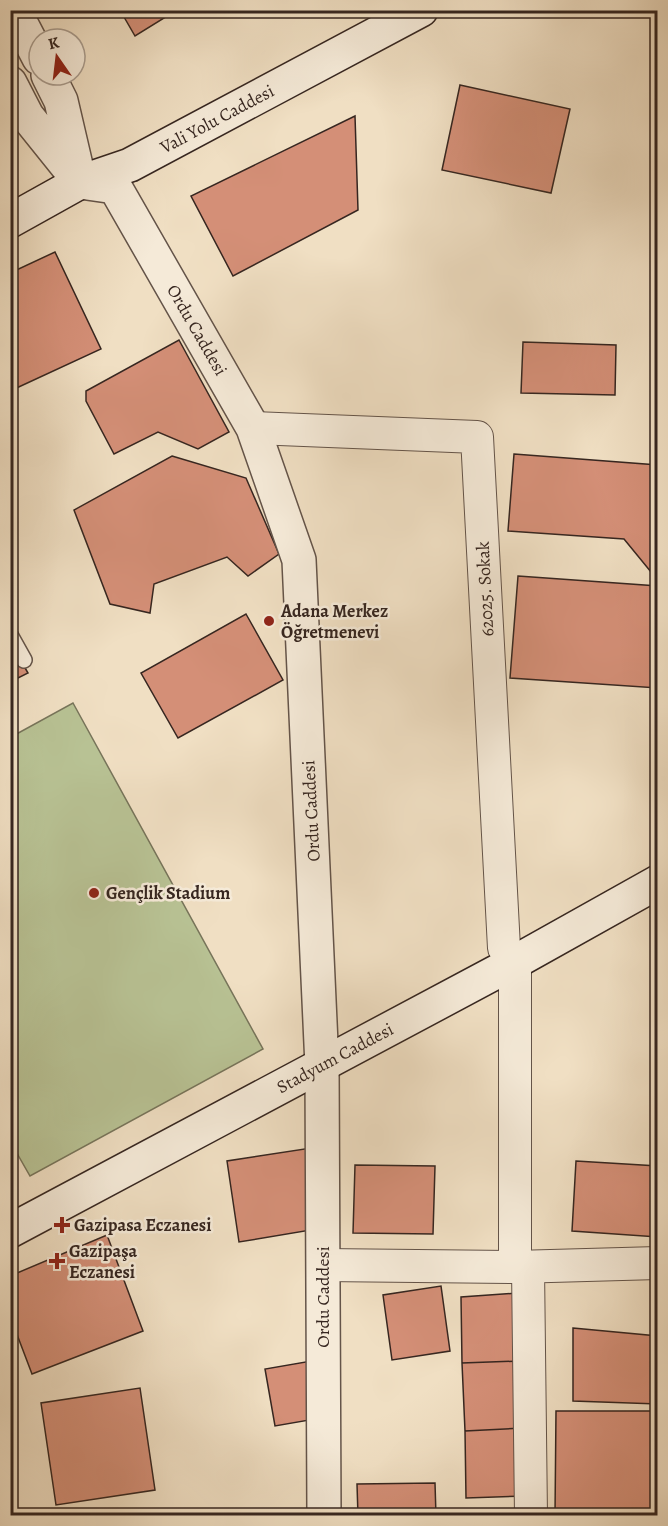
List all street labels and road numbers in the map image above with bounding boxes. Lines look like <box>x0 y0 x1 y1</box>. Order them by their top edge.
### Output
street label: Vali Yolu Caddesi <box>155 79 278 160</box>
street label: Ordu Caddesi <box>161 280 233 380</box>
street label: 62025. Sokak <box>471 541 499 637</box>
street label: Ordu Caddesi <box>296 760 326 862</box>
street label: Stadyum Caddesi <box>272 1017 398 1099</box>
street label: Ordu Caddesi <box>311 1246 335 1348</box>

